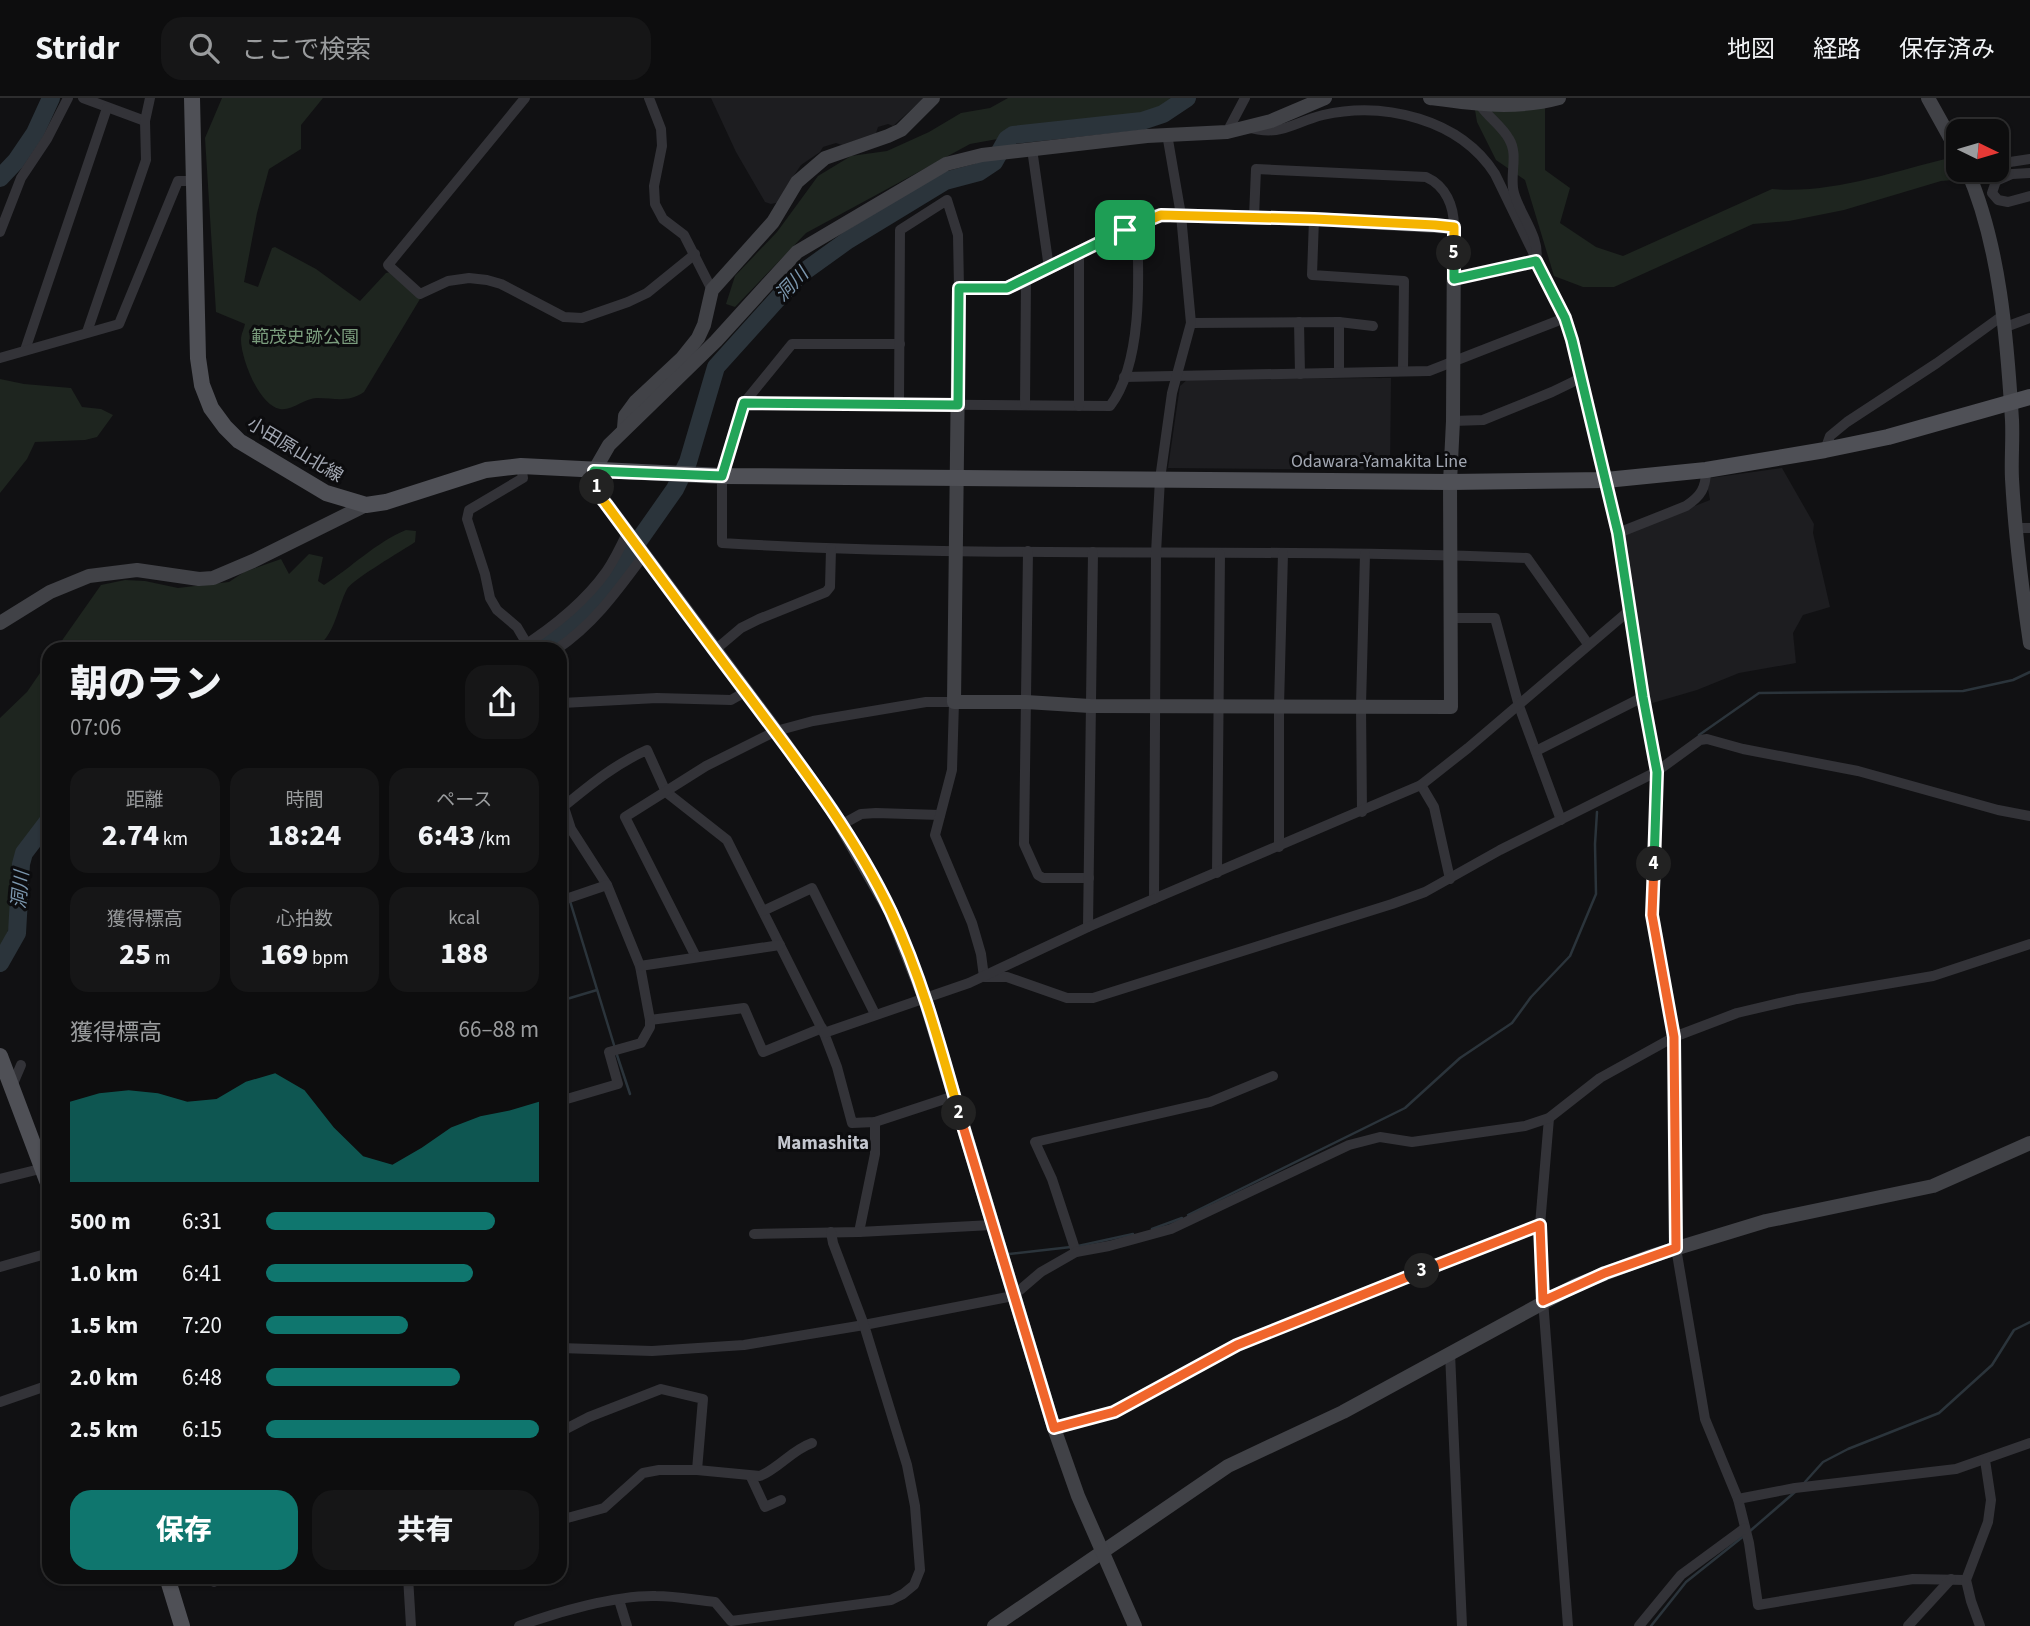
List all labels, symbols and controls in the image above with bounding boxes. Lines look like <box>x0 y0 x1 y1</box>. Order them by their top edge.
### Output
search box <box>161 17 651 80</box>
text: Stridr <box>35 25 119 72</box>
icon: search <box>185 29 223 67</box>
text: ここで検索 <box>241 31 371 68</box>
text: 地図 <box>1727 32 1775 67</box>
text: 経路 <box>1813 32 1861 67</box>
text: 保存済み <box>1899 32 1995 67</box>
north arrow <box>1946 119 2009 182</box>
map controls <box>1946 119 2009 182</box>
pin <box>1095 200 1155 260</box>
icon: arrive <box>1106 211 1144 249</box>
pin: 5 <box>1436 236 1472 270</box>
text: 5 <box>1448 239 1459 266</box>
water label: 洞川 <box>769 261 816 308</box>
park label: 範茂史跡公園 <box>251 325 359 350</box>
street label: 小田原山北線 <box>242 411 348 489</box>
street label: Odawara-Yamakita Line <box>1291 449 1467 474</box>
pin: 1 <box>580 470 614 504</box>
text: 1 <box>591 473 602 500</box>
text: 朝のラン <box>70 658 222 712</box>
button: share <box>465 665 539 739</box>
text: 07:06 <box>70 711 121 744</box>
text: 距離 <box>126 787 164 814</box>
text: 時間 <box>285 787 324 814</box>
text: ペース <box>436 787 492 814</box>
text: 2.74 <box>102 814 159 857</box>
text: 18:24 <box>268 814 341 857</box>
text: 6:43 <box>418 814 475 857</box>
text: km <box>159 826 188 853</box>
text: /km <box>475 826 511 853</box>
pin: 4 <box>1636 846 1672 882</box>
text: 4 <box>1648 850 1659 877</box>
water label: 洞川 <box>6 868 36 910</box>
text: kcal <box>448 905 480 932</box>
text: 獲得標高 <box>107 906 183 933</box>
text: 心拍数 <box>276 906 333 933</box>
text: 188 <box>440 932 488 975</box>
text: 25 <box>119 933 151 976</box>
text: 169 <box>260 933 308 976</box>
text: m <box>151 945 171 972</box>
text: bpm <box>308 945 349 972</box>
text: 66–88 m <box>459 1013 539 1046</box>
text: 獲得標高 <box>70 1016 162 1049</box>
pin: 2 <box>942 1096 976 1130</box>
text: 2 <box>953 1099 964 1126</box>
district label: Mamashita <box>777 1130 869 1157</box>
text: 500 m <box>70 1205 131 1238</box>
text: 6:31 <box>182 1205 222 1238</box>
pin: 3 <box>1404 1254 1440 1288</box>
text: 1.0 km <box>70 1257 138 1290</box>
text: 6:41 <box>182 1257 222 1290</box>
text: 3 <box>1416 1257 1427 1284</box>
text: 1.5 km <box>70 1309 138 1342</box>
text: 7:20 <box>182 1309 222 1342</box>
text: 2.0 km <box>70 1361 138 1394</box>
text: 6:48 <box>182 1361 222 1394</box>
text: 2.5 km <box>70 1413 138 1446</box>
text: 6:15 <box>182 1413 222 1446</box>
button: 保存 <box>70 1490 298 1570</box>
button: 共有 <box>312 1490 539 1570</box>

